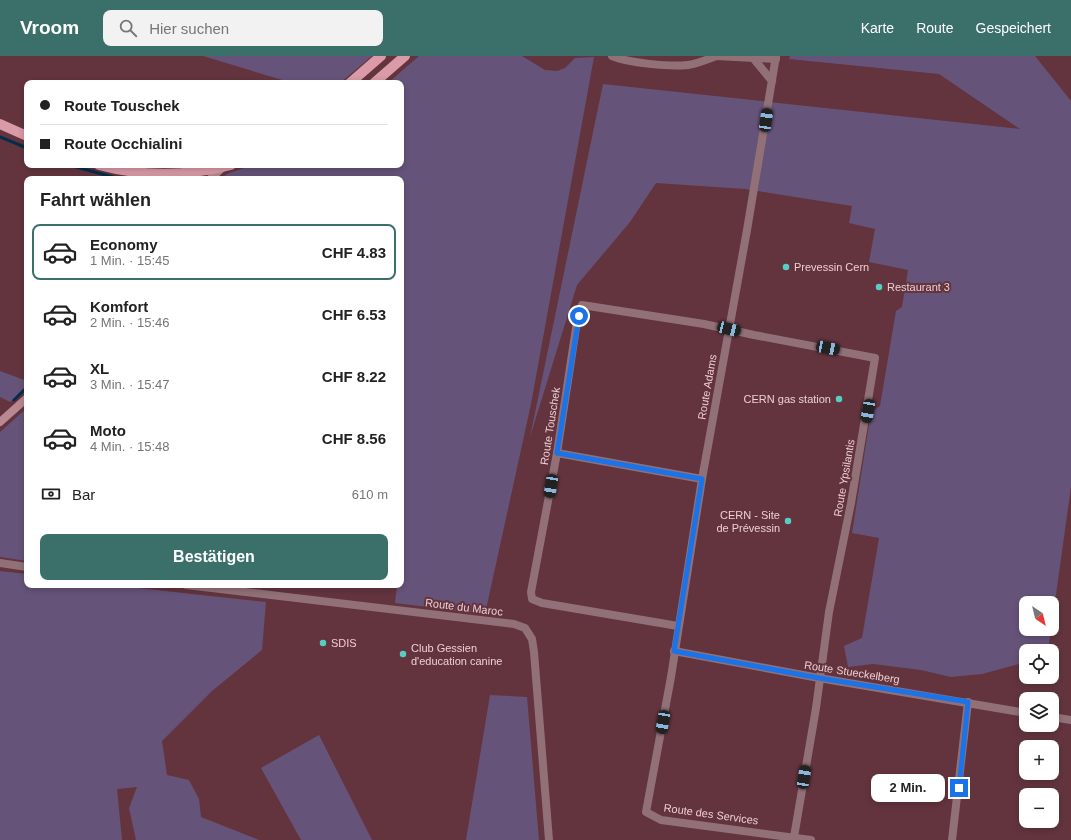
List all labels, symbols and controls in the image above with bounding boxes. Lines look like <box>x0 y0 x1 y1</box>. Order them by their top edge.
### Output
search box <box>103 10 383 46</box>
text: Vroom <box>20 17 79 38</box>
icon: search <box>117 17 139 39</box>
text: Hier suchen <box>149 20 229 37</box>
text: Karte <box>861 20 894 36</box>
text: Route <box>916 20 954 36</box>
text: Gespeichert <box>976 20 1051 36</box>
text: Route Touschek <box>64 97 180 114</box>
car <box>758 107 774 133</box>
text: Route Occhialini <box>64 135 182 152</box>
text: Fahrt wählen <box>40 190 151 210</box>
icon: car <box>42 234 78 270</box>
text: Economy <box>90 236 158 253</box>
text: CHF 4.83 <box>322 244 386 261</box>
text: 1 Min. · 15:45 <box>90 253 170 268</box>
place label: Prevessin Cern <box>794 261 869 273</box>
marker: Prevessin Cern <box>781 262 791 272</box>
place label: Restaurant 3 <box>887 281 950 293</box>
marker: Restaurant 3 <box>874 282 884 292</box>
icon: car <box>42 296 78 332</box>
text: Komfort <box>90 298 148 315</box>
text: CHF 6.53 <box>322 306 386 323</box>
route start <box>570 307 588 325</box>
text: 2 Min. · 15:46 <box>90 315 170 330</box>
car <box>716 320 742 338</box>
car <box>815 340 841 356</box>
street label: Route Adams <box>695 353 719 421</box>
icon: car <box>42 358 78 394</box>
text: XL <box>90 360 109 377</box>
text: CHF 8.22 <box>322 368 386 385</box>
text: 3 Min. · 15:47 <box>90 377 170 392</box>
street label: Route Touschek <box>538 386 562 466</box>
place label: CERN gas station <box>744 393 831 405</box>
marker: CERN gas station <box>834 394 844 404</box>
car <box>860 398 876 424</box>
icon: car <box>42 420 78 456</box>
text: Moto <box>90 422 126 439</box>
text: CHF 8.56 <box>322 430 386 447</box>
street label: Route Ypsilantis <box>831 438 857 518</box>
text: 4 Min. · 15:48 <box>90 439 170 454</box>
car <box>543 473 559 499</box>
icon: cash <box>40 483 62 505</box>
text: Bar <box>72 486 95 503</box>
text: 610 m <box>352 487 388 502</box>
place label: CERN - Site de Prévessin <box>716 509 780 534</box>
marker: CERN - Site de Prévessin <box>783 516 793 526</box>
button: Bestätigen <box>40 534 388 580</box>
street label: Route du Maroc <box>424 596 504 618</box>
north arrow <box>1019 596 1059 636</box>
map controls <box>1019 596 1059 828</box>
place label: SDIS <box>331 637 357 649</box>
marker: SDIS <box>318 638 328 648</box>
place label: Club Gessien d'education canine <box>411 642 502 667</box>
button: locate <box>1019 644 1059 684</box>
marker: Club Gessien d'education canine <box>398 649 408 659</box>
street label: Route Stueckelberg <box>803 659 901 685</box>
button: layers <box>1019 692 1059 732</box>
car <box>655 709 671 735</box>
button: + <box>1019 740 1059 780</box>
car <box>796 764 812 790</box>
callout: 2 Min. <box>871 774 945 802</box>
route end <box>950 779 968 797</box>
text: 2 Min. <box>890 780 926 795</box>
button: − <box>1019 788 1059 828</box>
street label: Route des Services <box>663 801 760 827</box>

